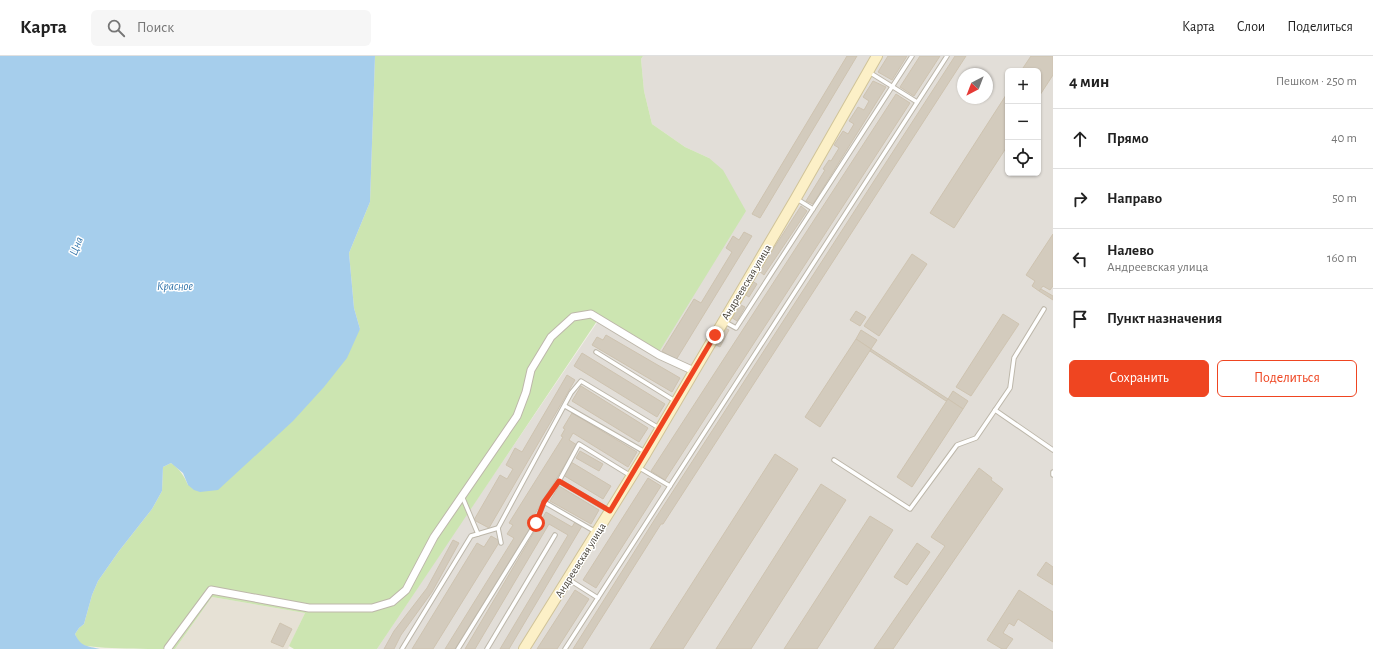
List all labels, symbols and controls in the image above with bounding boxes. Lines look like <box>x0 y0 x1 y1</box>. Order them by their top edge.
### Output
search box <box>91 10 371 46</box>
icon: search <box>105 17 127 39</box>
text: Карта <box>20 18 67 37</box>
text: Поиск <box>137 20 174 35</box>
text: Карта <box>1182 20 1215 34</box>
text: Слои <box>1237 20 1265 34</box>
text: Поделиться <box>1287 20 1353 34</box>
north arrow <box>957 68 993 104</box>
map controls <box>1005 68 1041 176</box>
button: + <box>1005 68 1041 104</box>
text: 4 мин <box>1069 73 1109 90</box>
text: Пешком · 250 m <box>1276 75 1357 88</box>
button: − <box>1005 104 1041 140</box>
icon: ahead <box>1069 128 1091 150</box>
text: Прямо <box>1107 131 1149 146</box>
text: 40 m <box>1331 132 1357 145</box>
button: locate <box>1005 140 1041 176</box>
icon: right <box>1069 188 1091 210</box>
text: Направо <box>1107 191 1162 206</box>
text: 50 m <box>1332 192 1357 205</box>
water label: Цна <box>67 235 85 257</box>
street label: Андреевская улица <box>720 243 773 322</box>
text: Налево <box>1107 243 1154 258</box>
icon: left <box>1069 248 1091 270</box>
text: 160 m <box>1327 252 1357 265</box>
text: Андреевская улица <box>1107 261 1208 274</box>
water label: Красное <box>157 280 193 293</box>
icon: arrive <box>1069 308 1091 330</box>
text: Пункт назначения <box>1107 311 1222 326</box>
route end <box>706 326 724 344</box>
button: Сохранить <box>1069 360 1209 397</box>
button: Поделиться <box>1217 360 1357 397</box>
route start <box>527 514 545 532</box>
street label: Андреевская улица <box>553 521 608 600</box>

